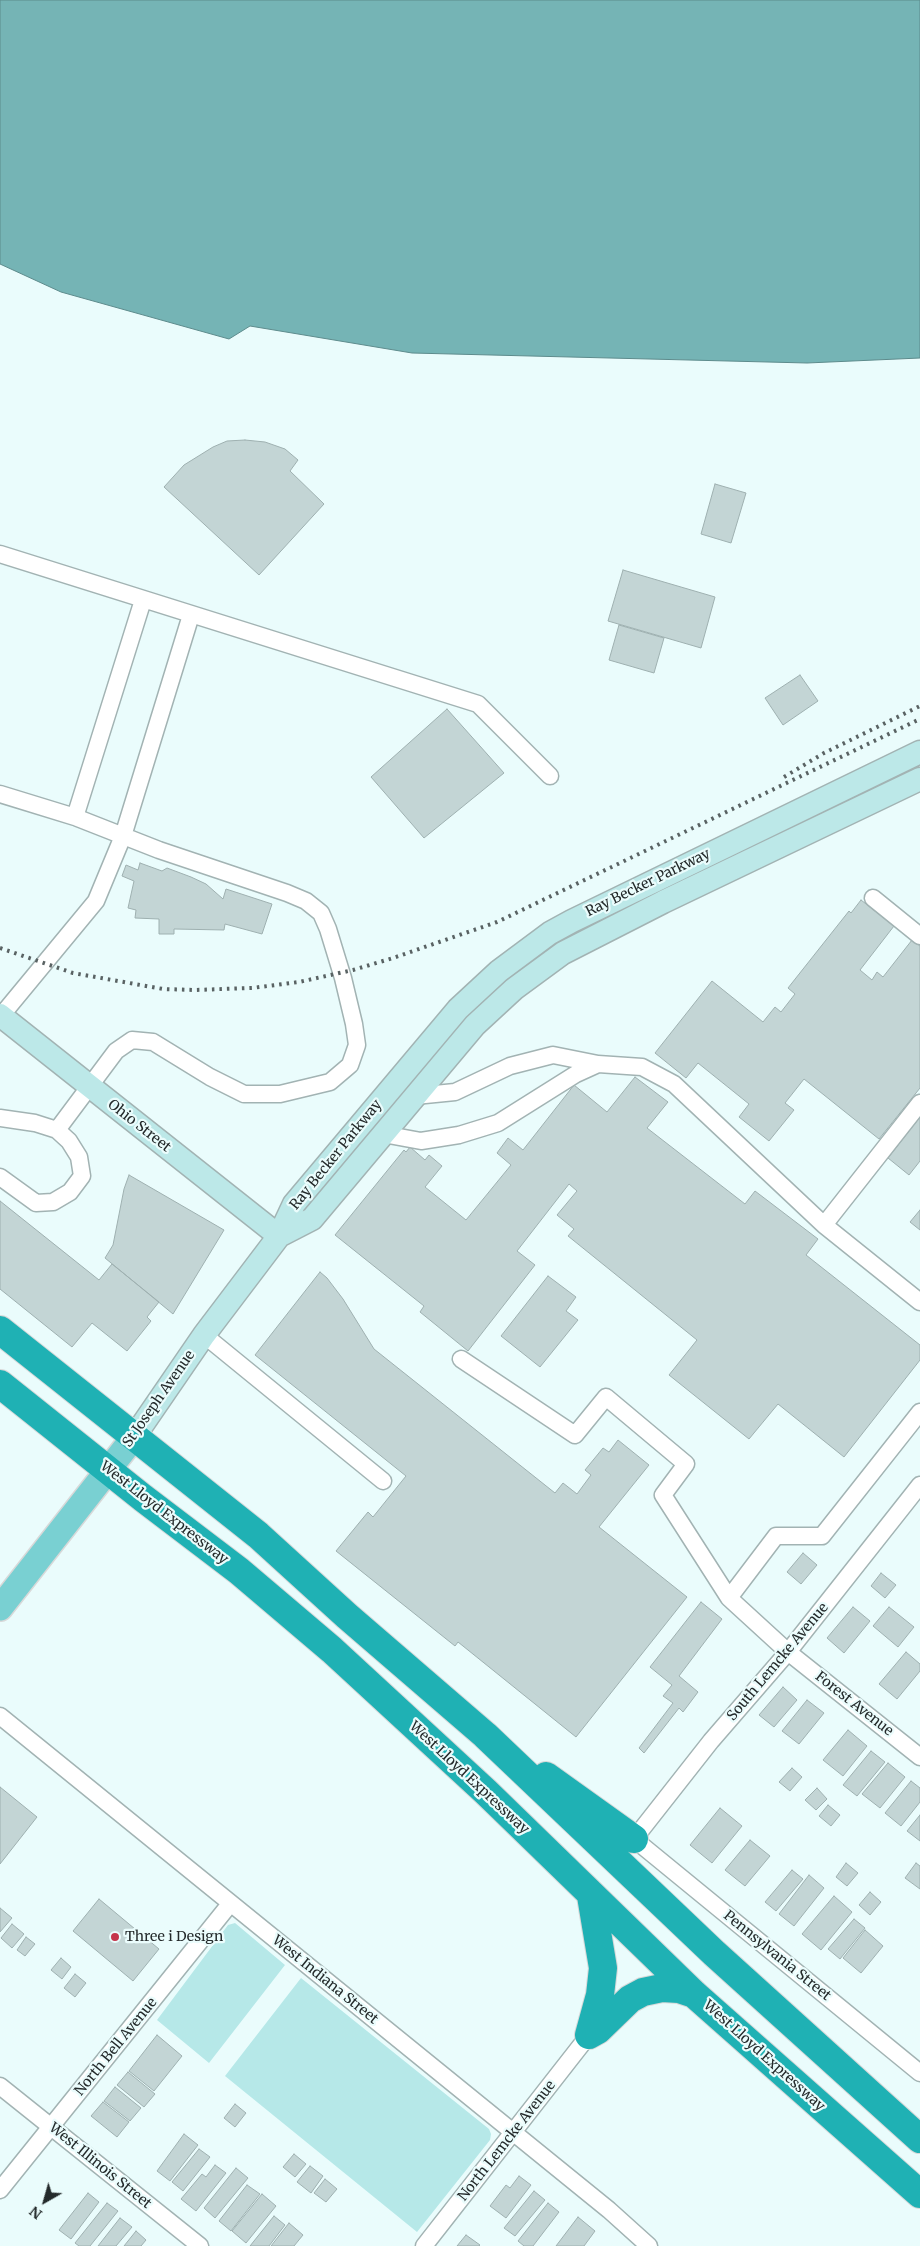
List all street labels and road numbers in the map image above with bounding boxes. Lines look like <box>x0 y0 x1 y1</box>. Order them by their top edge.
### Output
street label: Ray Becker Parkway <box>583 846 713 920</box>
street label: Ohio Street <box>104 1096 174 1156</box>
street label: Ray Becker Parkway <box>287 1097 385 1213</box>
street label: St Joseph Avenue <box>119 1347 199 1451</box>
street label: West Lloyd Expressway <box>97 1458 231 1568</box>
street label: South Lemcke Avenue <box>724 1600 832 1724</box>
street label: Forest Avenue <box>812 1668 896 1740</box>
street label: West Lloyd Expressway <box>406 1718 532 1838</box>
street label: Pennsylvania Street <box>720 1907 834 2005</box>
street label: West Indiana Street <box>269 1932 381 2028</box>
street label: North Bell Avenue <box>71 1995 161 2099</box>
street label: West Lloyd Expressway <box>700 1997 828 2115</box>
street label: North Lemcke Avenue <box>455 2077 559 2205</box>
street label: West Illinois Street <box>45 2120 155 2212</box>

